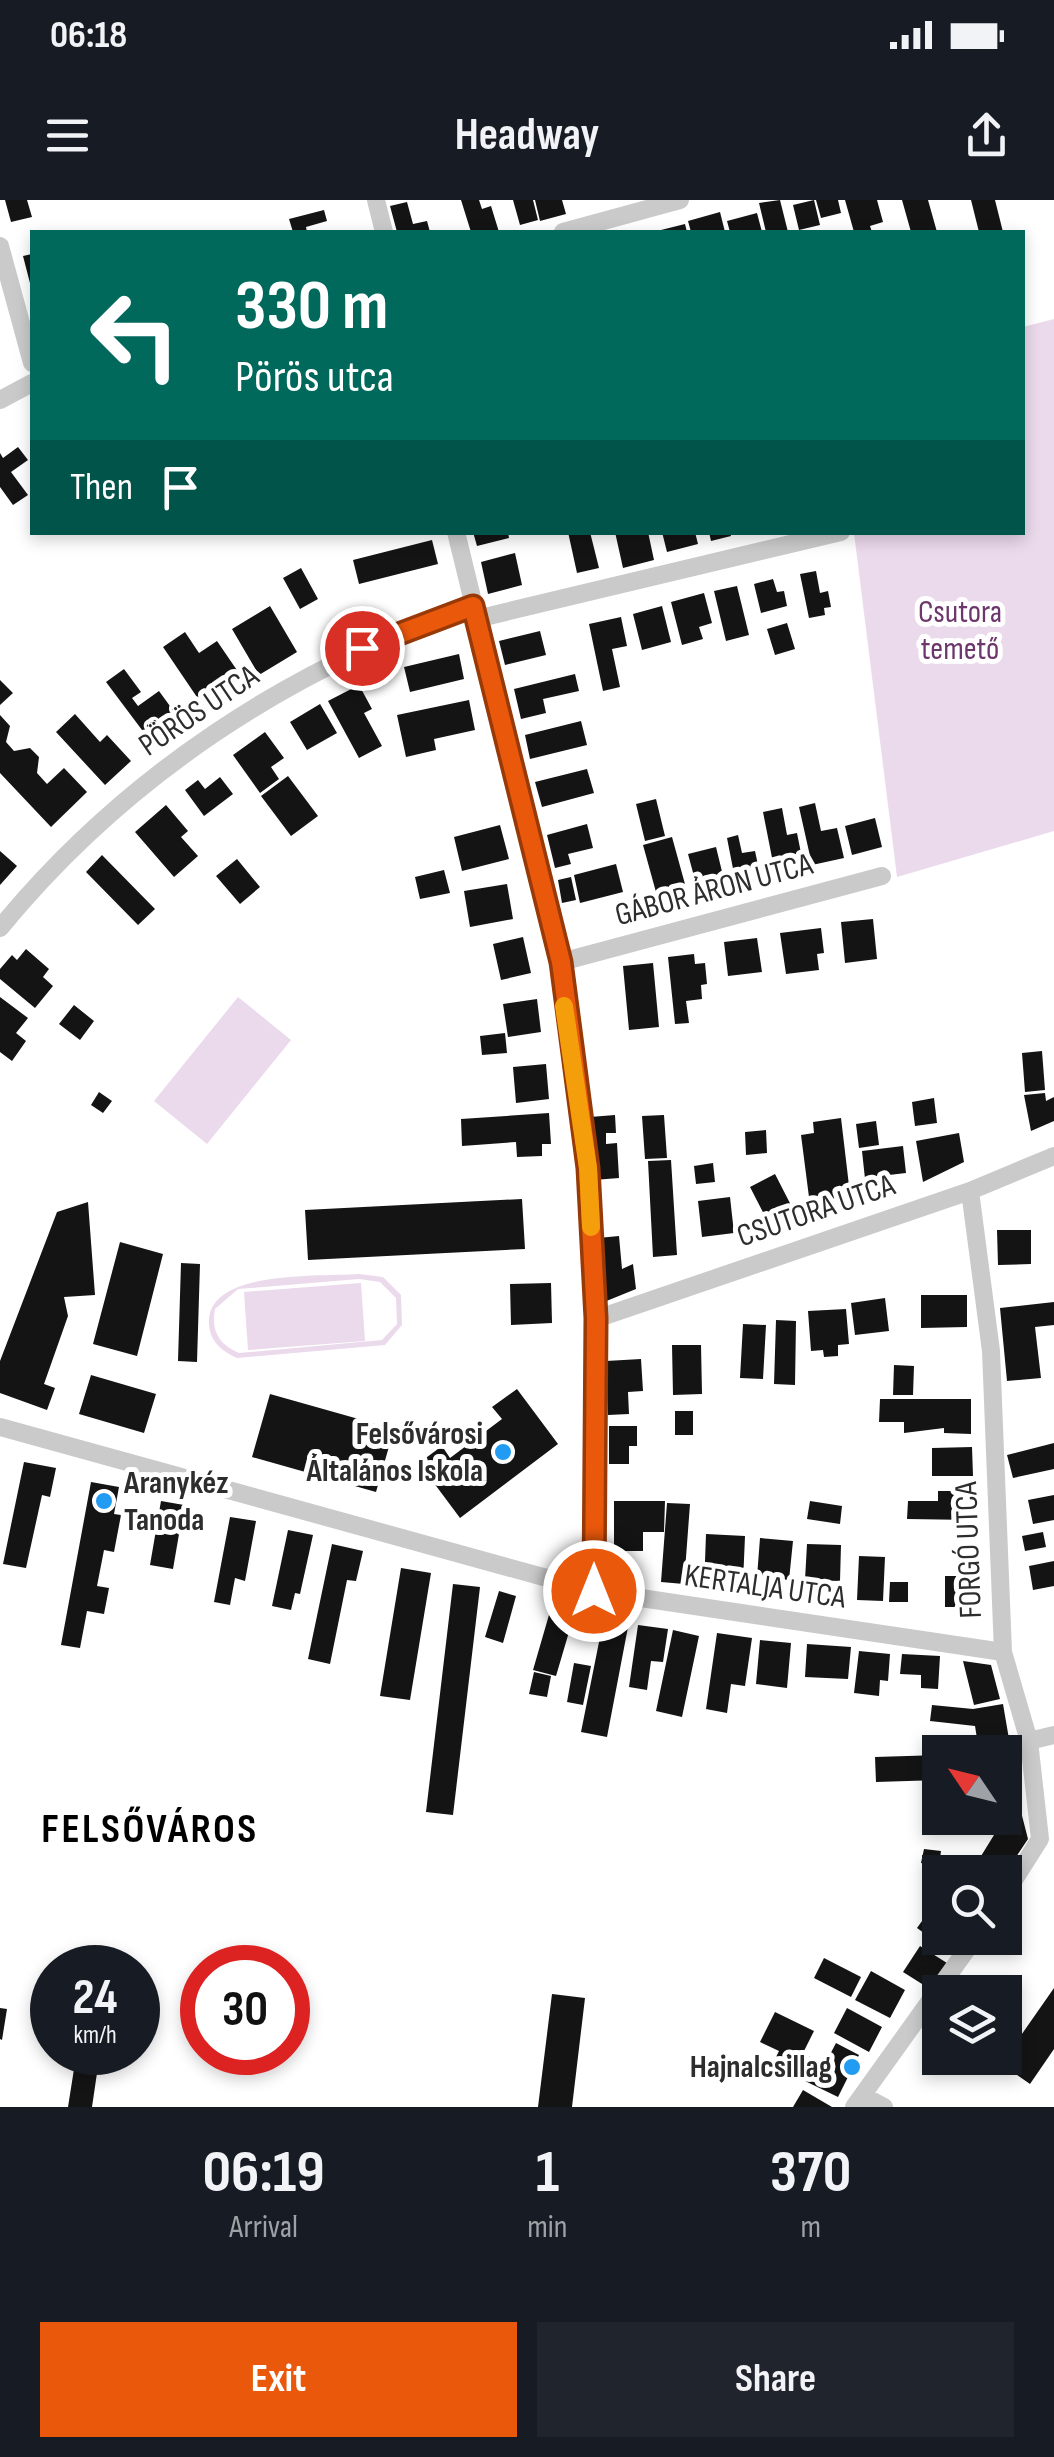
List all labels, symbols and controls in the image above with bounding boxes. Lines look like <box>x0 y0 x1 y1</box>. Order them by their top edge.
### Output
text: 06:18 <box>50 13 127 58</box>
icon: menu <box>40 108 95 163</box>
text: Headway <box>455 108 599 163</box>
icon: share <box>959 108 1014 163</box>
text: 330 m <box>235 265 388 349</box>
icon: left <box>70 270 200 400</box>
text: Pörös utca <box>235 350 394 405</box>
icon: arrive <box>153 460 208 515</box>
text: Then <box>70 465 133 510</box>
park label: Csutora temető <box>918 593 1002 669</box>
pin <box>320 606 405 691</box>
icon: arrive <box>335 621 390 676</box>
street label: PÖRÖS UTCA <box>132 657 266 765</box>
street label: GÁBOR ÁRON UTCA <box>611 845 817 935</box>
street label: CSUTORA UTCA <box>732 1166 900 1256</box>
place label: Felsővárosi Általános Iskola <box>305 1415 483 1491</box>
marker: Felsővárosi Általános Iskola <box>492 1441 514 1463</box>
place label: Aranykéz Tanoda <box>123 1464 229 1540</box>
street label: FORGÓ UTCA <box>947 1481 991 1619</box>
marker: Aranykéz Tanoda <box>93 1490 115 1512</box>
position arrow <box>542 1539 646 1643</box>
street label: KERTALJA UTCA <box>682 1556 848 1618</box>
north arrow <box>922 1735 1022 1835</box>
map controls <box>922 1735 1022 2075</box>
district label: FELSŐVÁROS <box>41 1804 259 1855</box>
button: search <box>922 1855 1022 1955</box>
speed limit sign: 30 <box>180 1945 310 2075</box>
text: 24 <box>73 1968 117 2028</box>
button: layers <box>922 1975 1022 2075</box>
text: km/h <box>73 2020 117 2051</box>
place label: Hajnalcsillag <box>690 2048 832 2087</box>
marker: Hajnalcsillag <box>841 2056 863 2078</box>
text: 06:19 <box>203 2137 325 2209</box>
text: 1 <box>536 2137 559 2209</box>
text: 370 <box>770 2137 851 2209</box>
text: Arrival <box>229 2208 298 2247</box>
text: min <box>527 2208 568 2247</box>
text: m <box>800 2208 821 2247</box>
button: Exit <box>40 2322 517 2437</box>
button: Share <box>537 2322 1014 2437</box>

